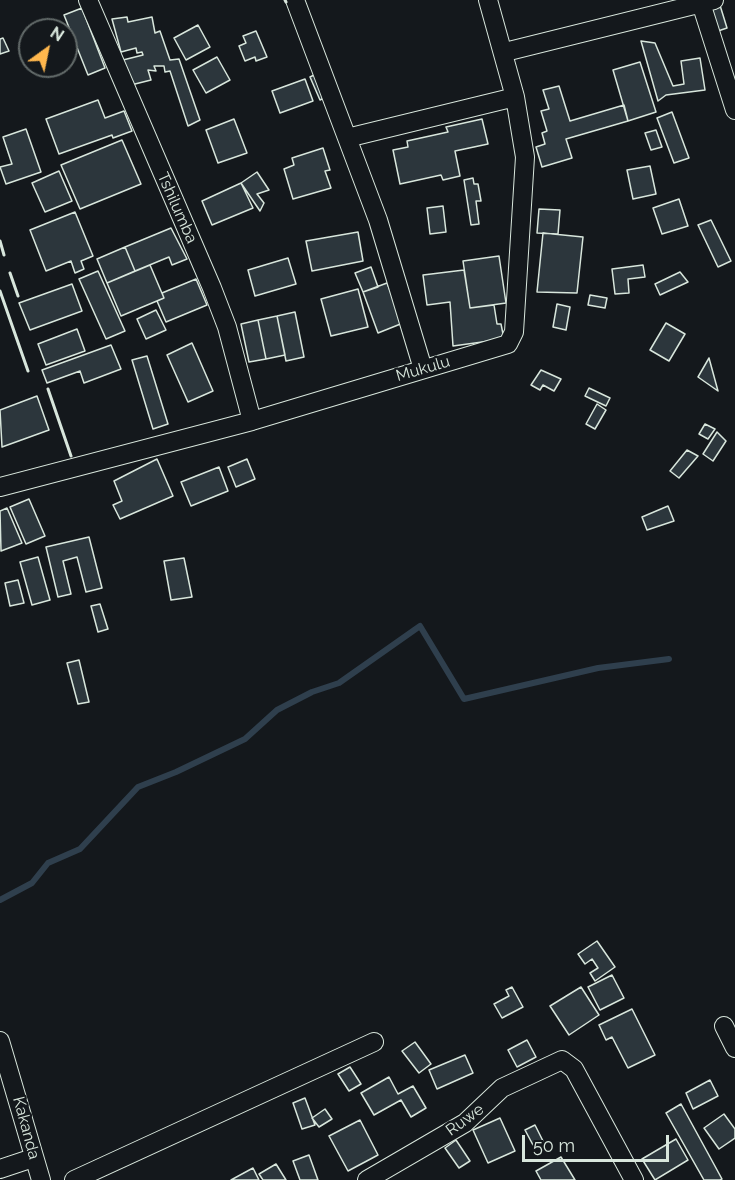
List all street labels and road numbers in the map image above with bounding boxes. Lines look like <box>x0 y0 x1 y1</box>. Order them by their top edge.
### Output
street label: Tshilumba <box>153 169 201 247</box>
street label: Mukulu <box>394 352 452 386</box>
street label: Kakanda <box>8 1095 44 1161</box>
street label: Ruwe <box>442 1100 488 1140</box>

